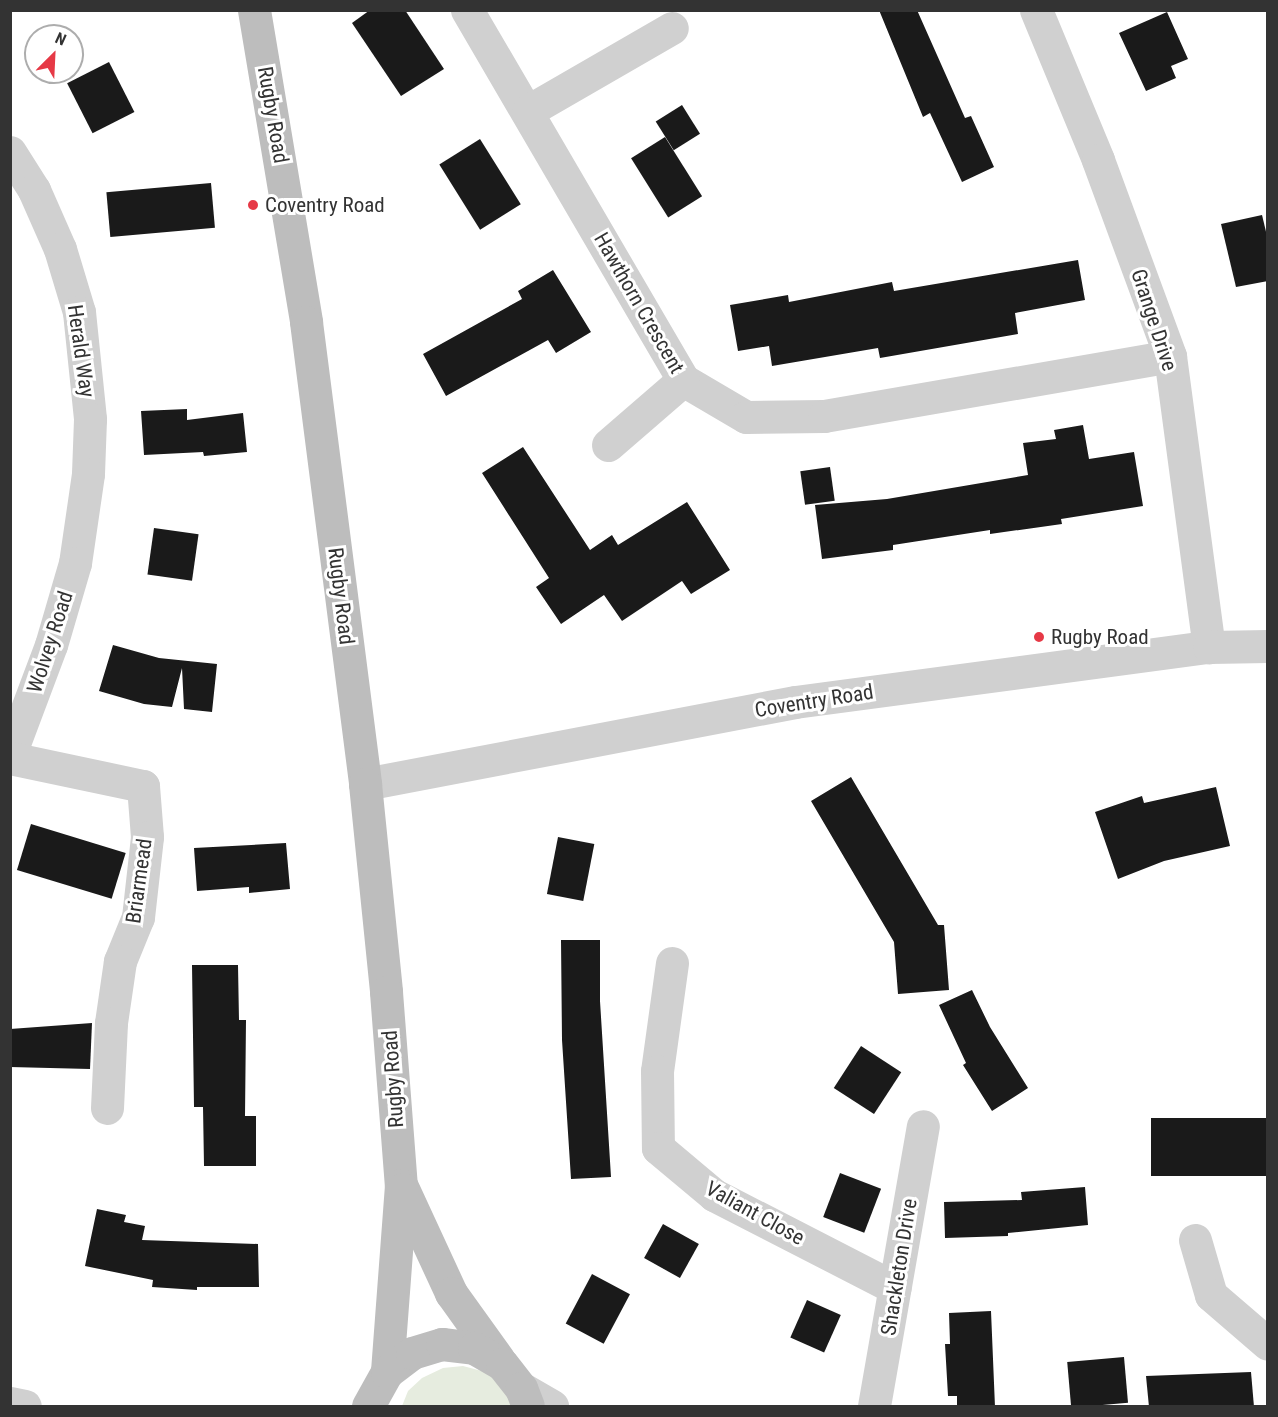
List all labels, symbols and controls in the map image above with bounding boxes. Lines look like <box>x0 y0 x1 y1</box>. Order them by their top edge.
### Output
north arrow <box>24 24 84 84</box>
text: N <box>52 28 69 50</box>
street label: Rugby Road <box>252 65 294 165</box>
place label: Coventry Road <box>265 192 385 218</box>
marker: Coventry Road <box>246 198 260 212</box>
street label: Hawthorn Crescent <box>588 228 690 378</box>
street label: Grange Drive <box>1126 266 1182 374</box>
street label: Herald Way <box>62 303 100 399</box>
street label: Rugby Road <box>323 546 359 646</box>
street label: Wolvey Road <box>22 588 78 696</box>
place label: Rugby Road <box>1051 624 1149 650</box>
marker: Rugby Road <box>1032 630 1046 644</box>
street label: Coventry Road <box>753 679 875 723</box>
street label: Briarmead <box>121 837 157 925</box>
street label: Rugby Road <box>377 1029 409 1129</box>
street label: Valiant Close <box>701 1176 809 1250</box>
street label: Shackleton Drive <box>876 1197 922 1337</box>

